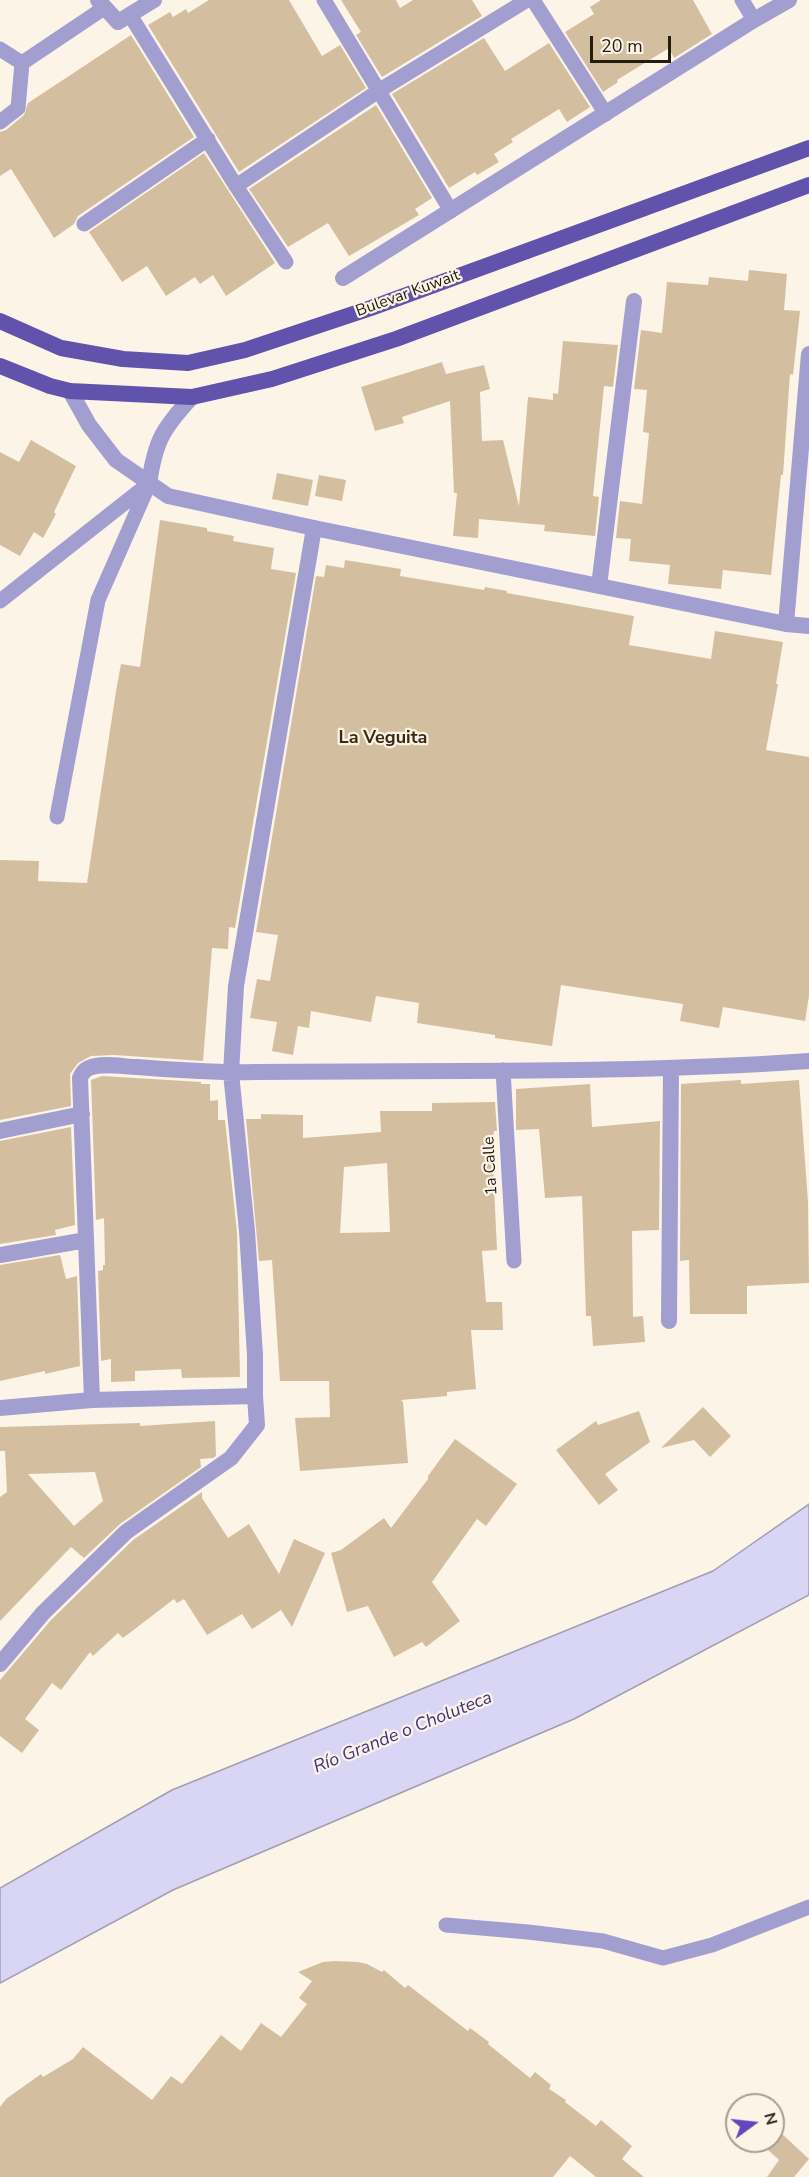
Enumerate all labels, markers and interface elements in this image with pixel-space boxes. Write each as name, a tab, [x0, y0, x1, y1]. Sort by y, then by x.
scale bar	[593, 24, 674, 62]
text: 20 m	[601, 34, 643, 58]
street label: Bulevar Kuwait	[353, 266, 463, 322]
district label: La Veguita	[339, 728, 427, 750]
street label: 1a Calle	[480, 1136, 502, 1196]
water label: Río Grande o Choluteca	[311, 1687, 495, 1779]
north arrow	[725, 2093, 785, 2153]
text: N	[758, 2110, 783, 2127]

